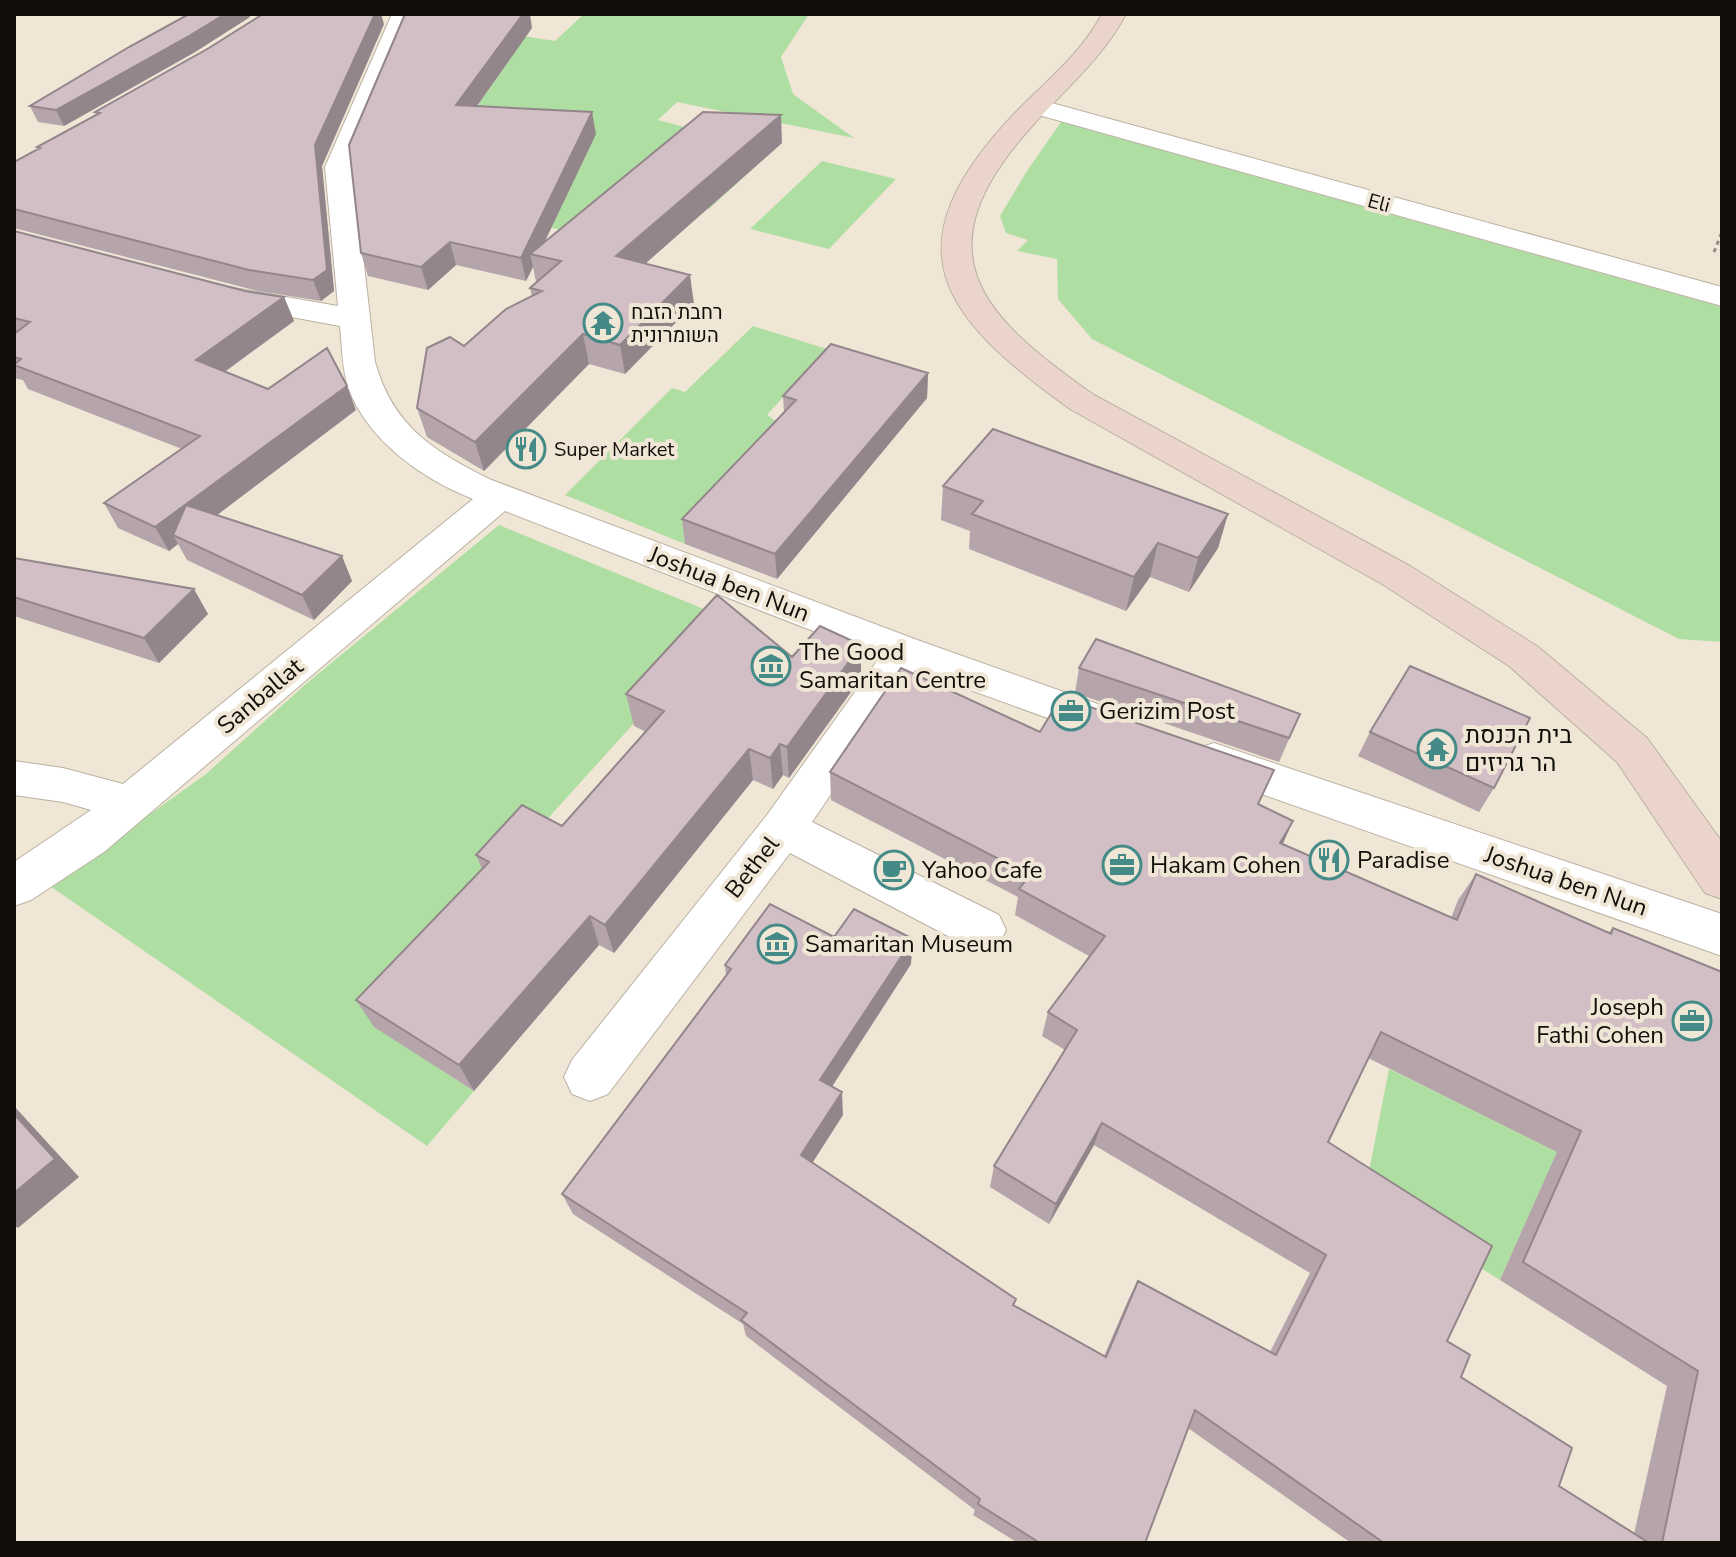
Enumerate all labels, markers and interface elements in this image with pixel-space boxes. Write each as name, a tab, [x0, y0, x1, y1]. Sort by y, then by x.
street label: Eli	[1365, 187, 1393, 219]
place label: רחבת הזבח השומרונית	[631, 299, 723, 349]
temple icon: רחבת הזבח השומרונית	[582, 302, 624, 344]
restaurant icon: Super Market	[505, 428, 547, 470]
place label: Super Market	[554, 436, 675, 463]
street label: Joshua ben Nun	[643, 538, 814, 629]
place label: The Good Samaritan Centre	[799, 636, 986, 696]
museum icon: The Good Samaritan Centre	[750, 645, 792, 687]
street label: Sanballat	[210, 650, 310, 741]
office icon: Gerizim Post	[1050, 690, 1092, 732]
place label: Gerizim Post	[1099, 695, 1235, 727]
place label: בית הכנסת הר גריזים	[1465, 719, 1572, 779]
temple icon: בית הכנסת הר גריזים	[1416, 728, 1458, 770]
street label: Bethel	[718, 829, 786, 905]
street label: Joshua ben Nun	[1479, 838, 1652, 924]
restaurant icon: Paradise	[1308, 839, 1350, 881]
office icon: Hakam Cohen	[1101, 844, 1143, 886]
place label: Paradise	[1357, 844, 1449, 876]
cafe icon: Yahoo Cafe	[873, 849, 915, 891]
place label: Hakam Cohen	[1150, 849, 1301, 881]
place label: Yahoo Cafe	[921, 854, 1043, 886]
museum icon: Samaritan Museum	[756, 923, 798, 965]
place label: Samaritan Museum	[805, 928, 1013, 960]
place label: Joseph Fathi Cohen	[1536, 991, 1664, 1051]
office icon: Joseph Fathi Cohen	[1671, 1000, 1713, 1042]

